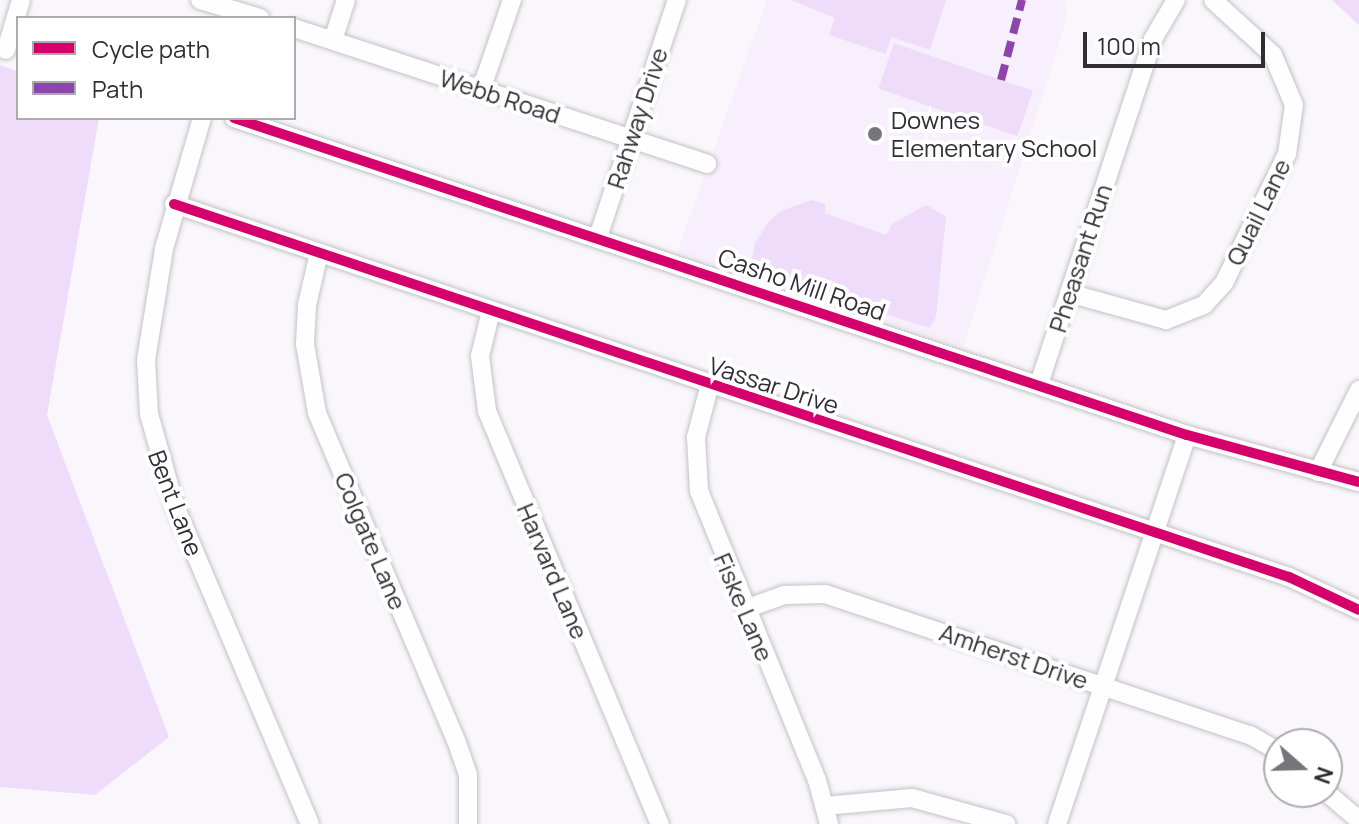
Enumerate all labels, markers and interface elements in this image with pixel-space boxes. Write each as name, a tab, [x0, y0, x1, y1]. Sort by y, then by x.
legend	[16, 16, 296, 120]
scale bar	[1087, 16, 1269, 66]
text: 100 m	[1097, 29, 1161, 62]
text: Cycle path	[92, 32, 210, 65]
street label: Rahway Drive	[601, 44, 673, 192]
street label: Webb Road	[436, 63, 564, 129]
text: Path	[92, 72, 143, 105]
place label: Downes Elementary School	[891, 106, 1097, 162]
marker: Downes Elementary School	[866, 125, 884, 143]
street label: Quail Lane	[1220, 154, 1296, 270]
street label: Pheasant Run	[1042, 180, 1118, 336]
street label: Casho Mill Road	[715, 242, 889, 326]
street label: Vassar Drive	[705, 350, 843, 420]
street label: Bent Lane	[143, 446, 209, 560]
street label: Colgate Lane	[329, 468, 413, 614]
street label: Harvard Lane	[512, 499, 594, 643]
street label: Fiske Lane	[708, 549, 780, 665]
street label: Amherst Drive	[936, 617, 1092, 695]
north arrow	[1263, 728, 1343, 808]
text: N	[1307, 763, 1340, 788]

